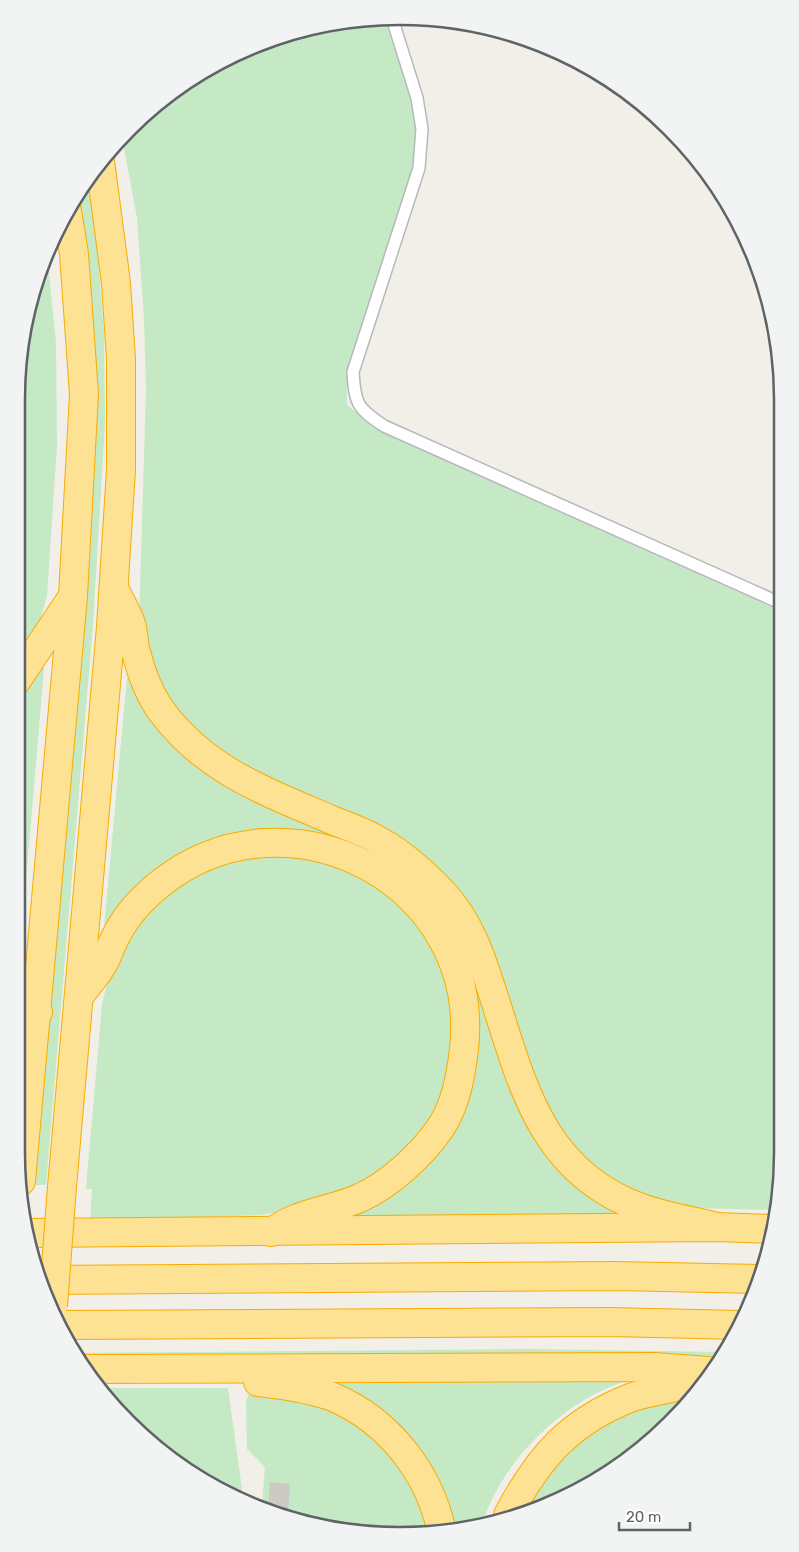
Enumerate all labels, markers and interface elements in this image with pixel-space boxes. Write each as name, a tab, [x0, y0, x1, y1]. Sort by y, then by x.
scale bar	[619, 1500, 690, 1532]
text: 20 m	[626, 1508, 661, 1526]

